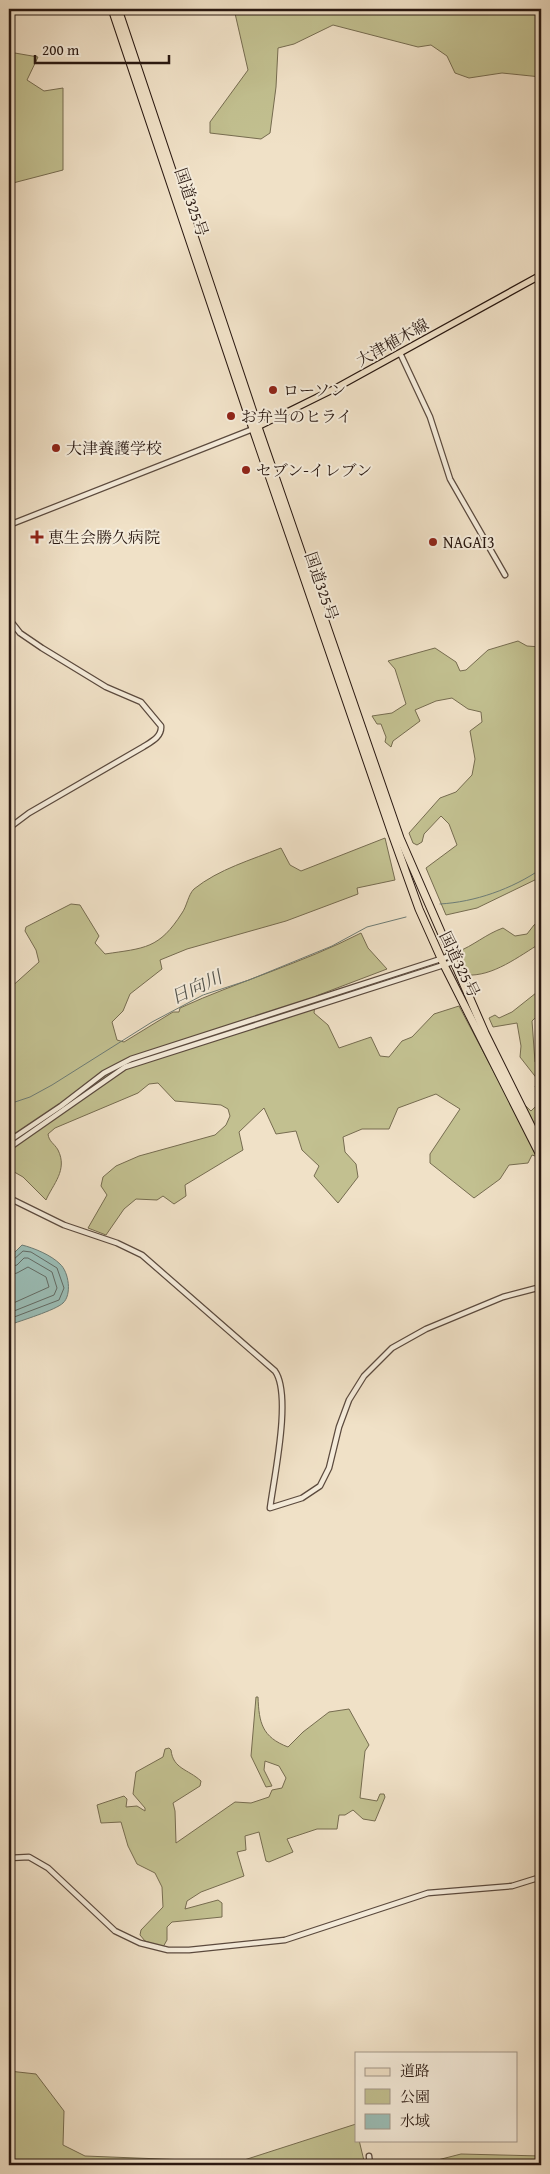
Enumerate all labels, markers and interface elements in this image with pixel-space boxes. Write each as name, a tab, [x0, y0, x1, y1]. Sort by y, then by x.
scale bar	[35, 32, 169, 64]
text: 200 m	[42, 39, 80, 60]
street label: 国道325号	[169, 164, 215, 240]
street label: 大津植木線	[351, 312, 433, 372]
place label: ローソン	[283, 378, 346, 402]
marker: ローソン	[267, 384, 279, 396]
place label: お弁当のヒライ	[241, 404, 353, 428]
marker: お弁当のヒライ	[225, 410, 237, 422]
place label: 大津養護学校	[66, 436, 162, 460]
marker: 大津養護学校	[50, 442, 62, 454]
place label: セブン-イレブン	[256, 458, 372, 482]
marker: セブン-イレブン	[240, 464, 252, 476]
place label: 恵生会勝久病院	[48, 525, 160, 549]
marker: 恵生会勝久病院	[30, 530, 44, 544]
place label: NAGAI3	[443, 530, 495, 554]
marker: NAGAI3	[427, 536, 439, 548]
street label: 国道325号	[299, 548, 345, 624]
street label: 国道325号	[434, 927, 486, 1001]
water label: 日向川	[166, 963, 228, 1011]
legend	[355, 2052, 518, 2142]
text: 道路	[400, 2060, 430, 2081]
text: 公園	[400, 2086, 430, 2107]
text: 水域	[400, 2110, 430, 2131]

